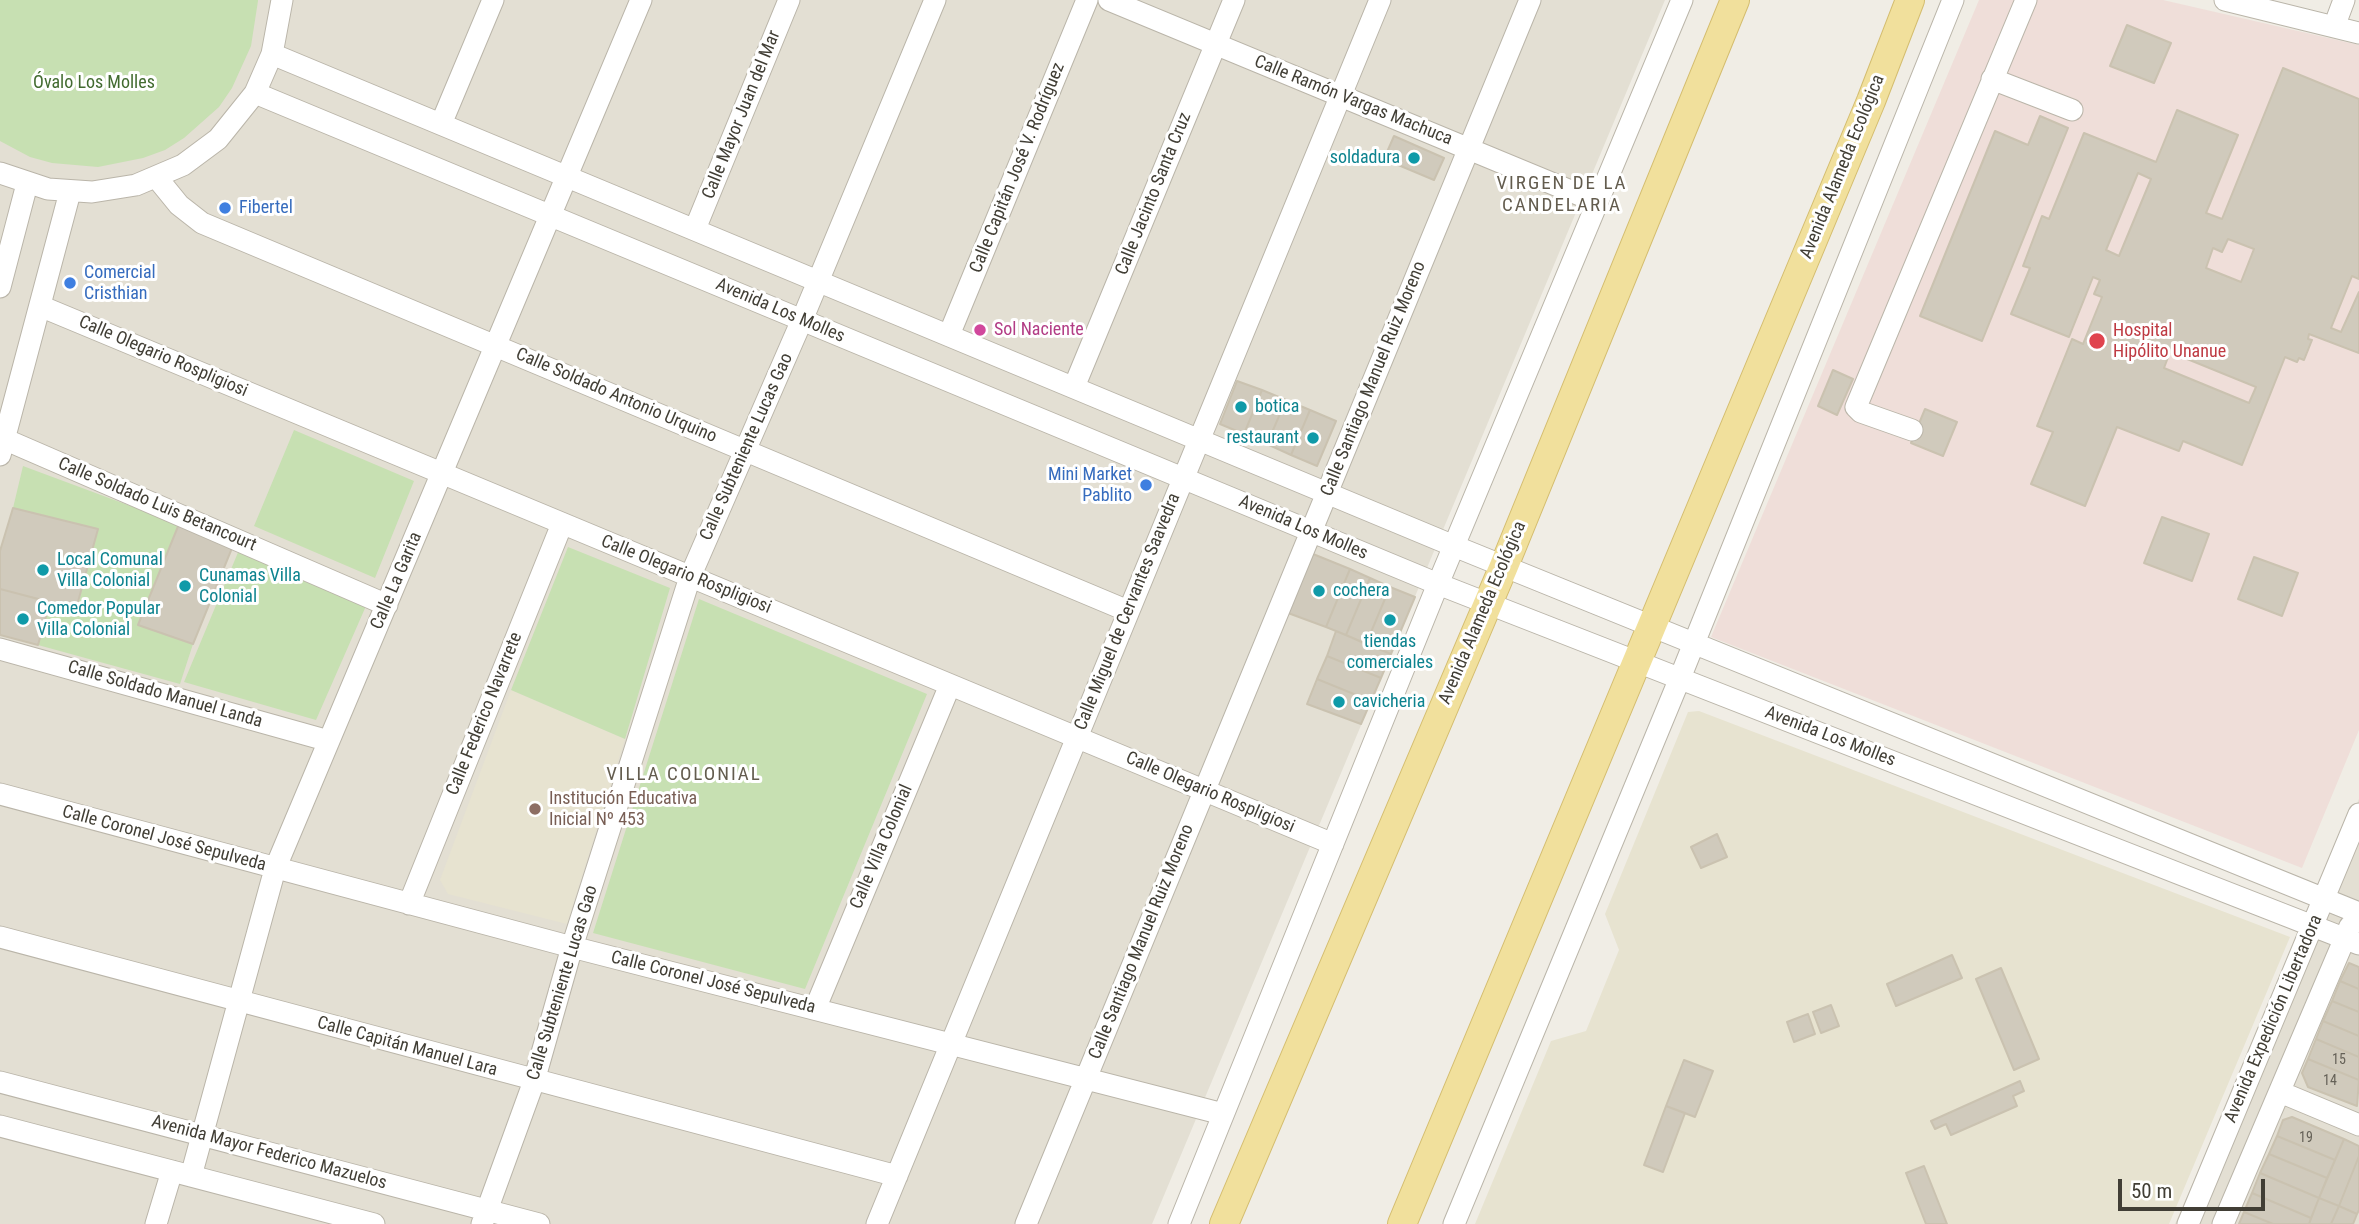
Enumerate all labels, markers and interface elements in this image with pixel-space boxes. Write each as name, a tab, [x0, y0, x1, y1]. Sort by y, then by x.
street label: Calle Mayor Juan del Mar	[698, 28, 786, 202]
street label: Calle Ramón Vargas Machuca	[1251, 51, 1455, 151]
street label: Calle Capitán José V. Rodríguez	[966, 60, 1070, 276]
park label: Óvalo Los Molles	[33, 72, 155, 94]
street label: Avenida Alameda Ecológica	[1796, 72, 1890, 262]
street label: Calle Jacinto Santa Cruz	[1111, 110, 1197, 278]
place label: soldadura	[1330, 147, 1400, 169]
marker: soldadura	[1406, 150, 1422, 166]
district label: VIRGEN DE LA CANDELARIA	[1498, 173, 1626, 217]
place label: Fibertel	[239, 197, 293, 219]
marker: Fibertel	[217, 200, 233, 216]
street label: Calle Santiago Manuel Ruiz Moreno	[1317, 258, 1431, 500]
place label: Comercial Cristhian	[84, 262, 156, 304]
street label: Avenida Los Molles	[712, 274, 848, 348]
marker: Comercial Cristhian	[62, 275, 78, 291]
street label: Calle Olegario Rospligiosi	[75, 312, 251, 402]
place label: Sol Naciente	[994, 319, 1084, 341]
place label: Hospital Hipólito Unanue	[2113, 320, 2226, 362]
marker: Sol Naciente	[972, 322, 988, 338]
marker: Hospital Hipólito Unanue	[2087, 331, 2107, 351]
street label: Calle Soldado Antonio Urquino	[512, 344, 720, 448]
street label: Calle Subteniente Lucas Gao	[696, 350, 798, 544]
place label: botica	[1255, 396, 1299, 418]
marker: botica	[1233, 399, 1249, 415]
place label: restaurant	[1227, 427, 1299, 449]
marker: restaurant	[1305, 430, 1321, 446]
street label: Calle Soldado Luis Betancourt	[55, 453, 259, 557]
place label: Mini Market Pablito	[1048, 464, 1132, 506]
marker: Mini Market Pablito	[1138, 477, 1154, 493]
street label: Calle Miguel de Cervantes Saavedra	[1070, 490, 1186, 734]
street label: Avenida Los Molles	[1235, 491, 1371, 565]
street label: Avenida Alameda Ecológica	[1435, 518, 1531, 708]
street label: Calle La Garita	[367, 529, 427, 633]
street label: Calle Olegario Rospligiosi	[598, 531, 774, 619]
place label: Local Comunal Villa Colonial	[57, 549, 163, 592]
marker: Local Comunal Villa Colonial	[35, 562, 51, 578]
place label: Cunamas Villa Colonial	[199, 565, 301, 608]
marker: Cunamas Villa Colonial	[177, 578, 193, 594]
place label: cochera	[1333, 580, 1390, 602]
marker: cochera	[1311, 583, 1327, 599]
place label: Comedor Popular Villa Colonial	[37, 598, 161, 640]
marker: Comedor Popular Villa Colonial	[15, 611, 31, 627]
marker: tiendas comerciales	[1382, 612, 1398, 628]
street label: Calle Federico Navarrete	[442, 629, 528, 799]
place label: tiendas comerciales	[1347, 631, 1433, 674]
street label: Calle Soldado Manuel Landa	[65, 657, 265, 733]
place label: cavicheria	[1353, 691, 1425, 713]
marker: cavicheria	[1331, 694, 1347, 710]
street label: Avenida Los Molles	[1762, 702, 1898, 772]
street label: Calle Olegario Rospligiosi	[1122, 748, 1298, 838]
district label: VILLA COLONIAL	[608, 764, 760, 786]
street label: Calle Villa Colonial	[846, 782, 918, 912]
place label: Institución Educativa Inicial Nº 453	[549, 788, 697, 830]
street label: Calle Coronel José Sepulveda	[60, 801, 268, 877]
marker: Institución Educativa Inicial Nº 453	[527, 801, 543, 817]
street label: Calle Santiago Manuel Ruiz Moreno	[1085, 821, 1199, 1063]
street label: Calle Subteniente Lucas Gao	[523, 883, 603, 1083]
street label: Avenida Expedición Libertadora	[2220, 912, 2328, 1126]
street label: Calle Coronel José Sepulveda	[608, 947, 818, 1019]
street label: Calle Capitán Manuel Lara	[315, 1013, 499, 1081]
house number: 15	[2332, 1052, 2346, 1068]
house number: 14	[2323, 1073, 2337, 1089]
street label: Avenida Mayor Federico Mazuelos	[149, 1111, 389, 1195]
house number: 19	[2299, 1130, 2313, 1146]
scale bar	[2121, 1164, 2268, 1208]
text: 50 m	[2131, 1179, 2172, 1203]

